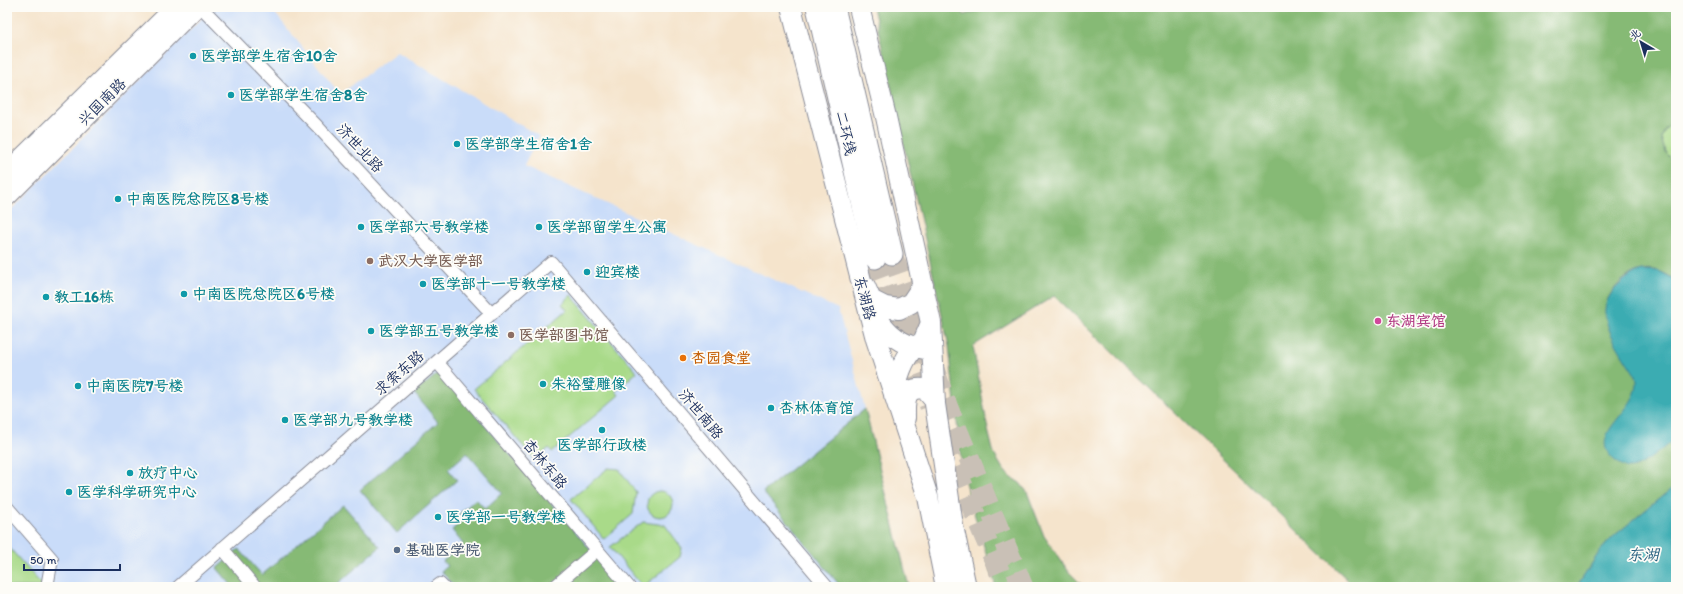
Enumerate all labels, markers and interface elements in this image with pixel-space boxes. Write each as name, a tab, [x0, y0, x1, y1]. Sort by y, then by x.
north arrow	[1621, 22, 1661, 62]
text: 北	[1627, 26, 1643, 43]
place label: 医学部学生宿舍10舍	[201, 47, 337, 65]
marker: 医学部学生宿舍10舍	[188, 51, 198, 61]
street label: 兴国南路	[74, 74, 130, 130]
place label: 医学部学生宿舍8舍	[239, 86, 367, 104]
marker: 医学部学生宿舍8舍	[226, 90, 236, 100]
street label: 二环线	[832, 109, 860, 157]
street label: 济世北路	[333, 120, 387, 176]
place label: 医学部学生宿舍1舍	[465, 135, 592, 153]
marker: 医学部学生宿舍1舍	[452, 139, 462, 149]
place label: 中南医院总院区8号楼	[126, 190, 269, 208]
marker: 中南医院总院区8号楼	[113, 194, 123, 204]
place label: 医学部六号教学楼	[369, 218, 489, 236]
place label: 医学部留学生公寓	[547, 218, 667, 236]
marker: 医学部六号教学楼	[356, 222, 366, 232]
marker: 医学部留学生公寓	[534, 222, 544, 232]
place label: 武汉大学医学部	[378, 252, 483, 270]
marker: 武汉大学医学部	[365, 256, 375, 266]
place label: 迎宾楼	[595, 263, 640, 281]
marker: 迎宾楼	[582, 267, 592, 277]
street label: 东湖路	[850, 274, 880, 322]
place label: 医学部十一号教学楼	[431, 275, 566, 293]
marker: 医学部十一号教学楼	[418, 279, 428, 289]
place label: 中南医院总院区6号楼	[192, 285, 335, 303]
place label: 教工16栋	[54, 288, 114, 306]
marker: 中南医院总院区6号楼	[179, 289, 189, 299]
marker: 教工16栋	[41, 292, 51, 302]
place label: 东湖宾馆	[1386, 312, 1446, 330]
marker: 东湖宾馆	[1373, 316, 1383, 326]
place label: 医学部五号教学楼	[379, 322, 499, 340]
marker: 医学部五号教学楼	[366, 326, 376, 336]
place label: 医学部图书馆	[519, 326, 609, 344]
marker: 医学部图书馆	[506, 330, 516, 340]
street label: 求索东路	[370, 347, 428, 399]
place label: 杏园食堂	[691, 349, 751, 367]
marker: 杏园食堂	[678, 353, 688, 363]
place label: 朱裕璧雕像	[551, 375, 626, 393]
place label: 中南医院7号楼	[86, 377, 183, 395]
marker: 朱裕璧雕像	[538, 379, 548, 389]
marker: 中南医院7号楼	[73, 381, 83, 391]
street label: 济世南路	[675, 385, 727, 443]
place label: 杏林体育馆	[779, 399, 854, 417]
marker: 杏林体育馆	[766, 403, 776, 413]
place label: 医学部九号教学楼	[293, 411, 413, 429]
marker: 医学部九号教学楼	[280, 415, 290, 425]
marker: 医学部行政楼	[597, 425, 607, 435]
street label: 杏林东路	[519, 435, 571, 493]
place label: 医学部行政楼	[557, 436, 647, 454]
place label: 放疗中心	[138, 464, 198, 482]
marker: 放疗中心	[125, 468, 135, 478]
place label: 医学科学研究中心	[77, 483, 197, 501]
marker: 医学科学研究中心	[64, 487, 74, 497]
place label: 医学部一号教学楼	[446, 508, 566, 526]
marker: 医学部一号教学楼	[433, 512, 443, 522]
place label: 基础医学院	[405, 541, 480, 559]
marker: 基础医学院	[392, 545, 402, 555]
water label: 东湖	[1627, 545, 1661, 564]
scale bar	[24, 546, 120, 572]
text: 50 m	[30, 553, 56, 567]

